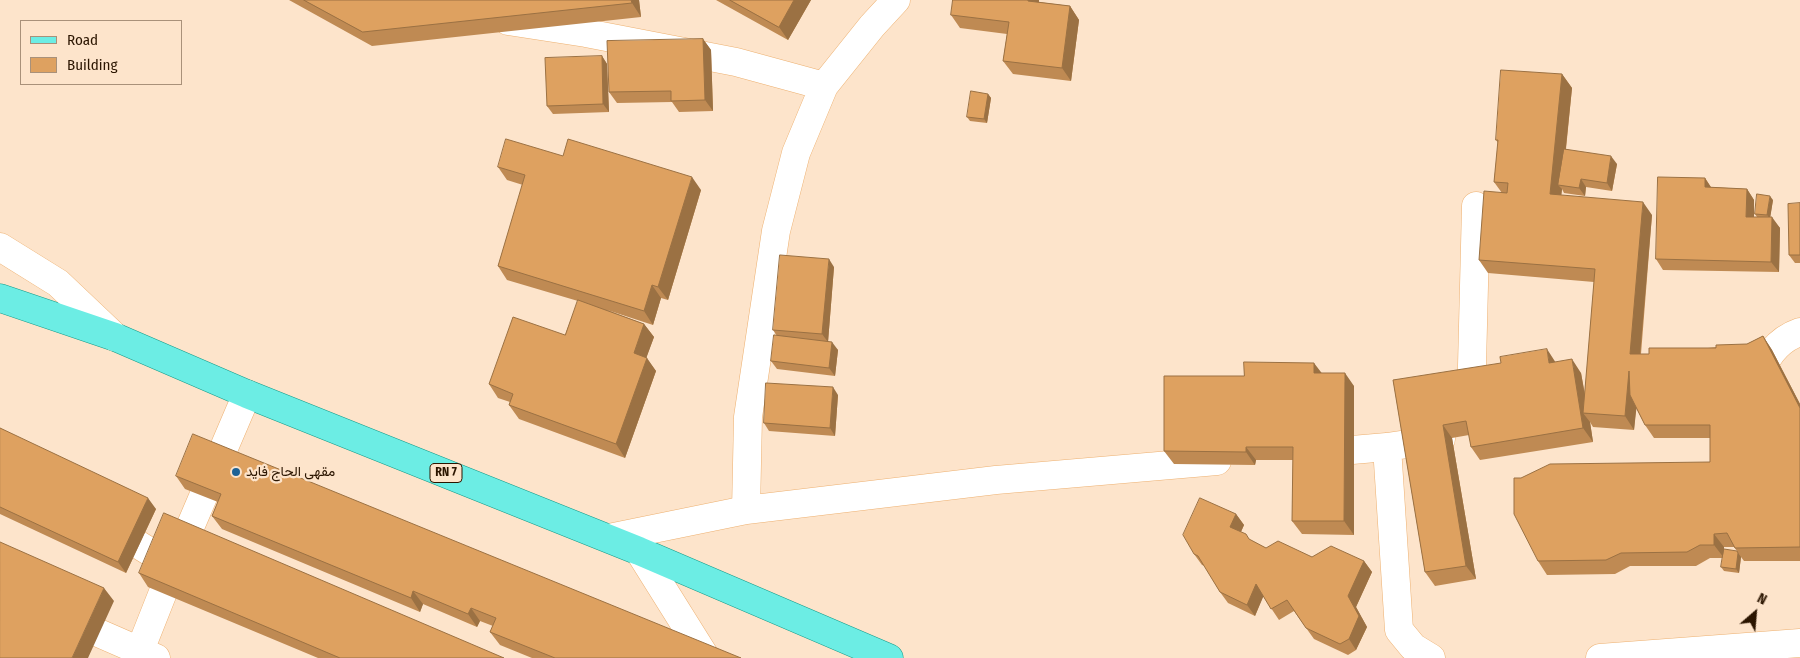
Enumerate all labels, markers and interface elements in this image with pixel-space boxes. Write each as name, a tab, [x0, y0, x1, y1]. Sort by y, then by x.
legend	[20, 20, 182, 85]
text: Road	[67, 31, 98, 49]
text: Building	[67, 56, 118, 74]
road number: RN 7	[430, 463, 462, 482]
place label: مقهى الحاج فايد	[246, 464, 335, 480]
marker: مقهى الحاج فايد	[230, 466, 242, 478]
north arrow	[1730, 588, 1780, 638]
text: N	[1754, 590, 1770, 609]

